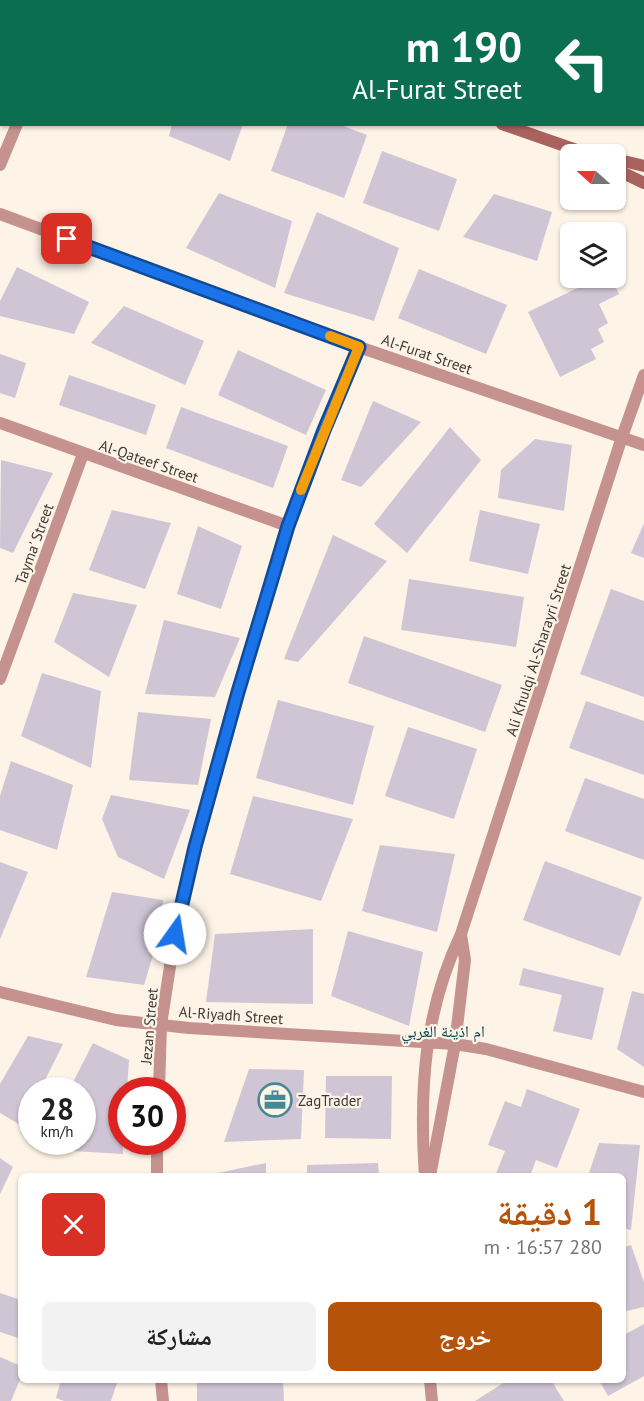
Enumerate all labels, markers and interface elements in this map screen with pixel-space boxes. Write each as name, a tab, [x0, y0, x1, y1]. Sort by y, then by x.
text: 190 m	[406, 19, 522, 74]
icon: left	[543, 24, 621, 102]
text: Al-Furat Street	[352, 72, 522, 106]
north arrow	[560, 144, 626, 210]
map controls	[560, 144, 626, 288]
pin	[41, 213, 92, 264]
icon: arrive	[50, 222, 83, 255]
button: layers	[560, 222, 626, 288]
street label: Al-Furat Street	[379, 330, 475, 378]
street label: Al-Qateef Street	[97, 435, 201, 487]
street label: Tayma' Street	[11, 501, 57, 587]
street label: Ali Khulqi Al-Sharayri Street	[501, 562, 575, 738]
position arrow	[143, 902, 207, 966]
street label: Jezan Street	[136, 987, 162, 1066]
street label: Al-Riyadh Street	[178, 1002, 284, 1028]
district label: ام اذينة الغربي	[401, 1021, 485, 1044]
speed limit sign: 30	[108, 1077, 186, 1155]
office icon: ZagTrader	[257, 1082, 293, 1118]
text: 28	[40, 1089, 74, 1128]
place label: ZagTrader	[298, 1091, 361, 1110]
text: km/h	[41, 1122, 73, 1141]
text: 1 دقيقة	[497, 1188, 602, 1235]
button: close	[42, 1193, 105, 1256]
text: 280 m · 16:57	[484, 1234, 602, 1260]
button: مشاركة	[42, 1302, 316, 1371]
button: خروج	[328, 1302, 602, 1371]

